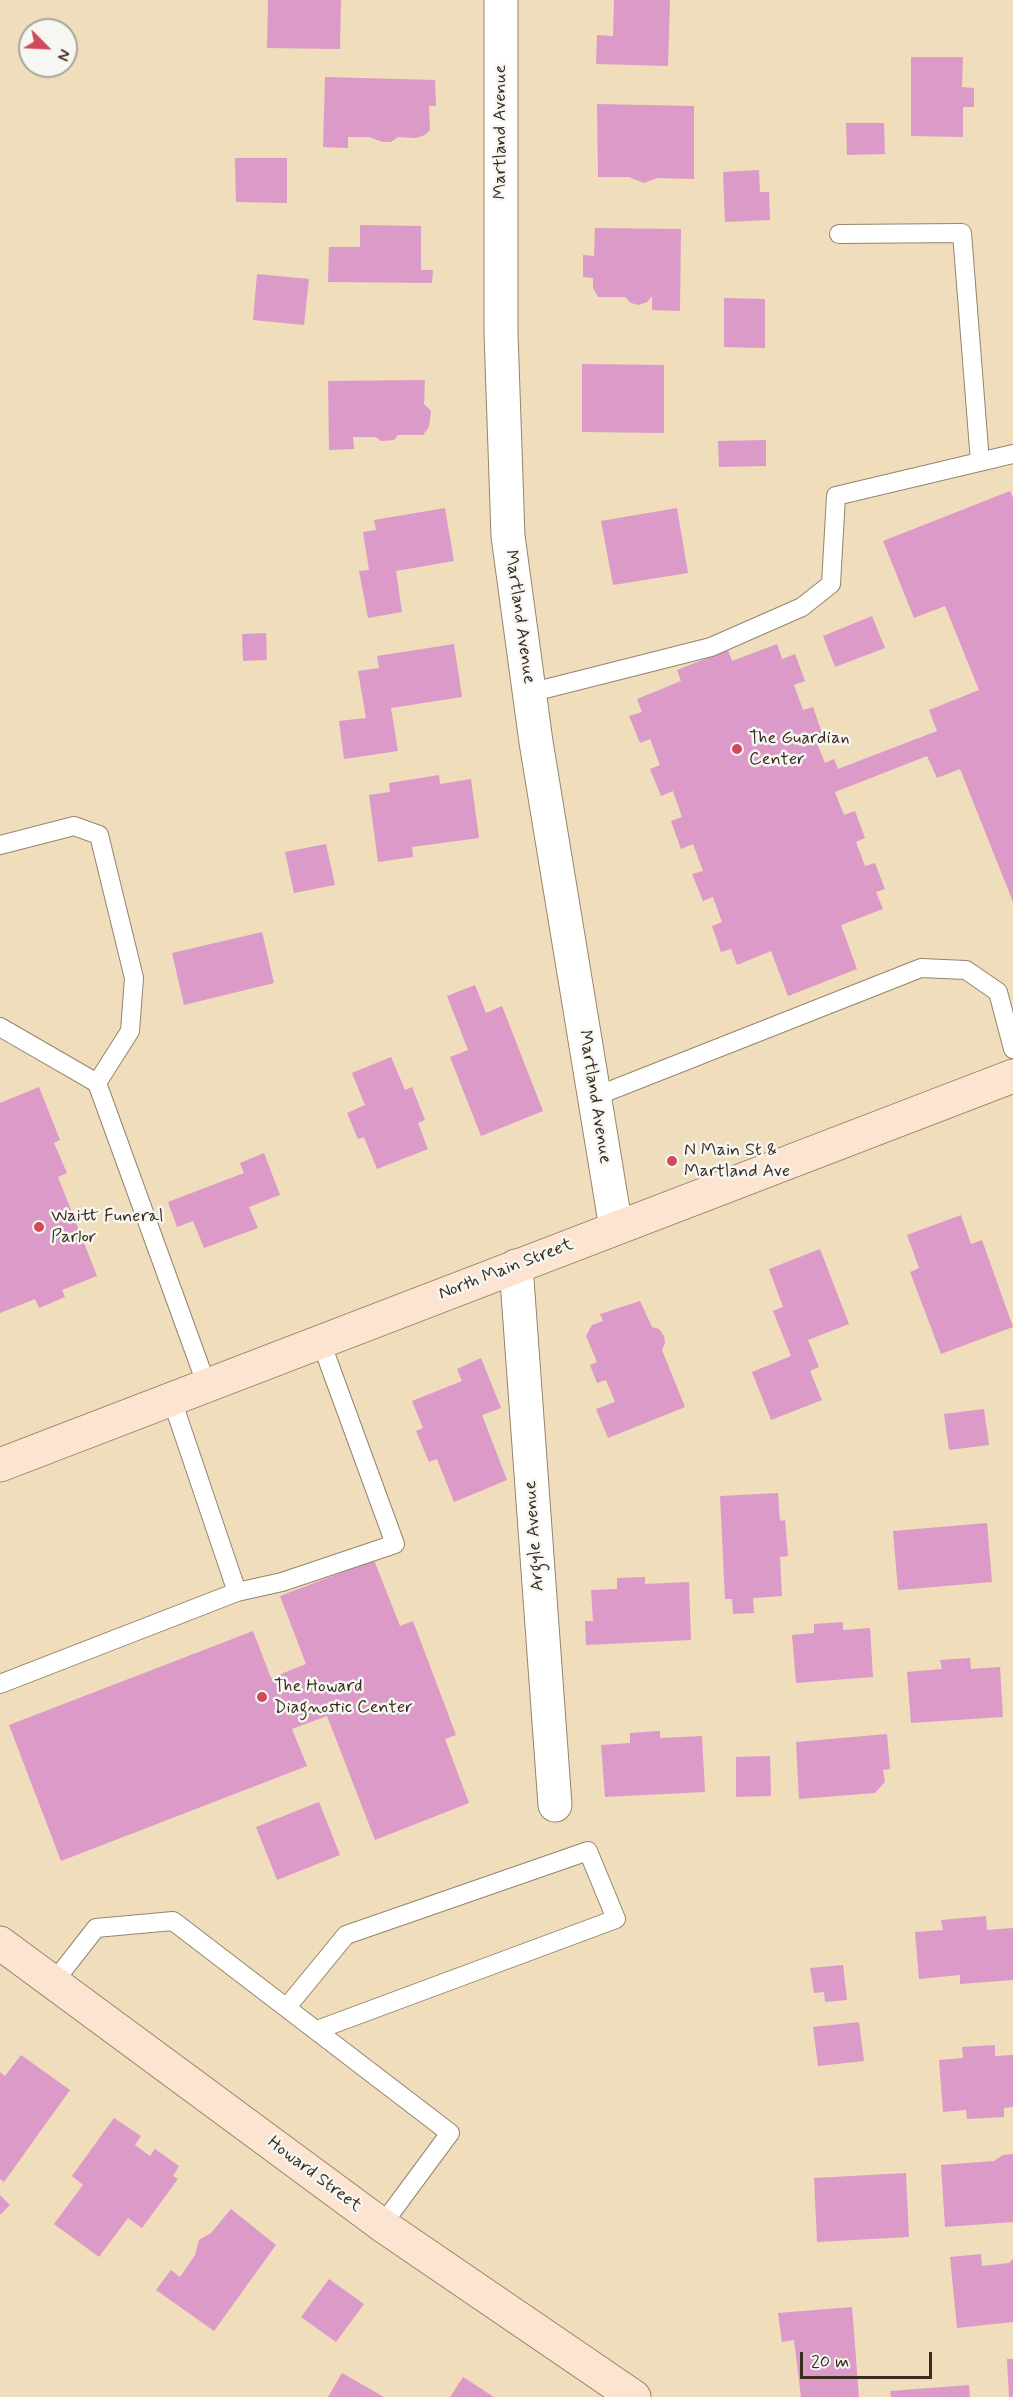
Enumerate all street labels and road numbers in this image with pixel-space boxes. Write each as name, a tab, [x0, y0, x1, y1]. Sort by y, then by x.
street label: Martland Avenue	[490, 65, 512, 199]
street label: Martland Avenue	[499, 549, 539, 685]
street label: Martland Avenue	[573, 1029, 615, 1165]
street label: North Main Street	[436, 1234, 576, 1306]
street label: Argyle Avenue	[520, 1480, 550, 1592]
street label: Howard Street	[263, 2132, 365, 2218]

